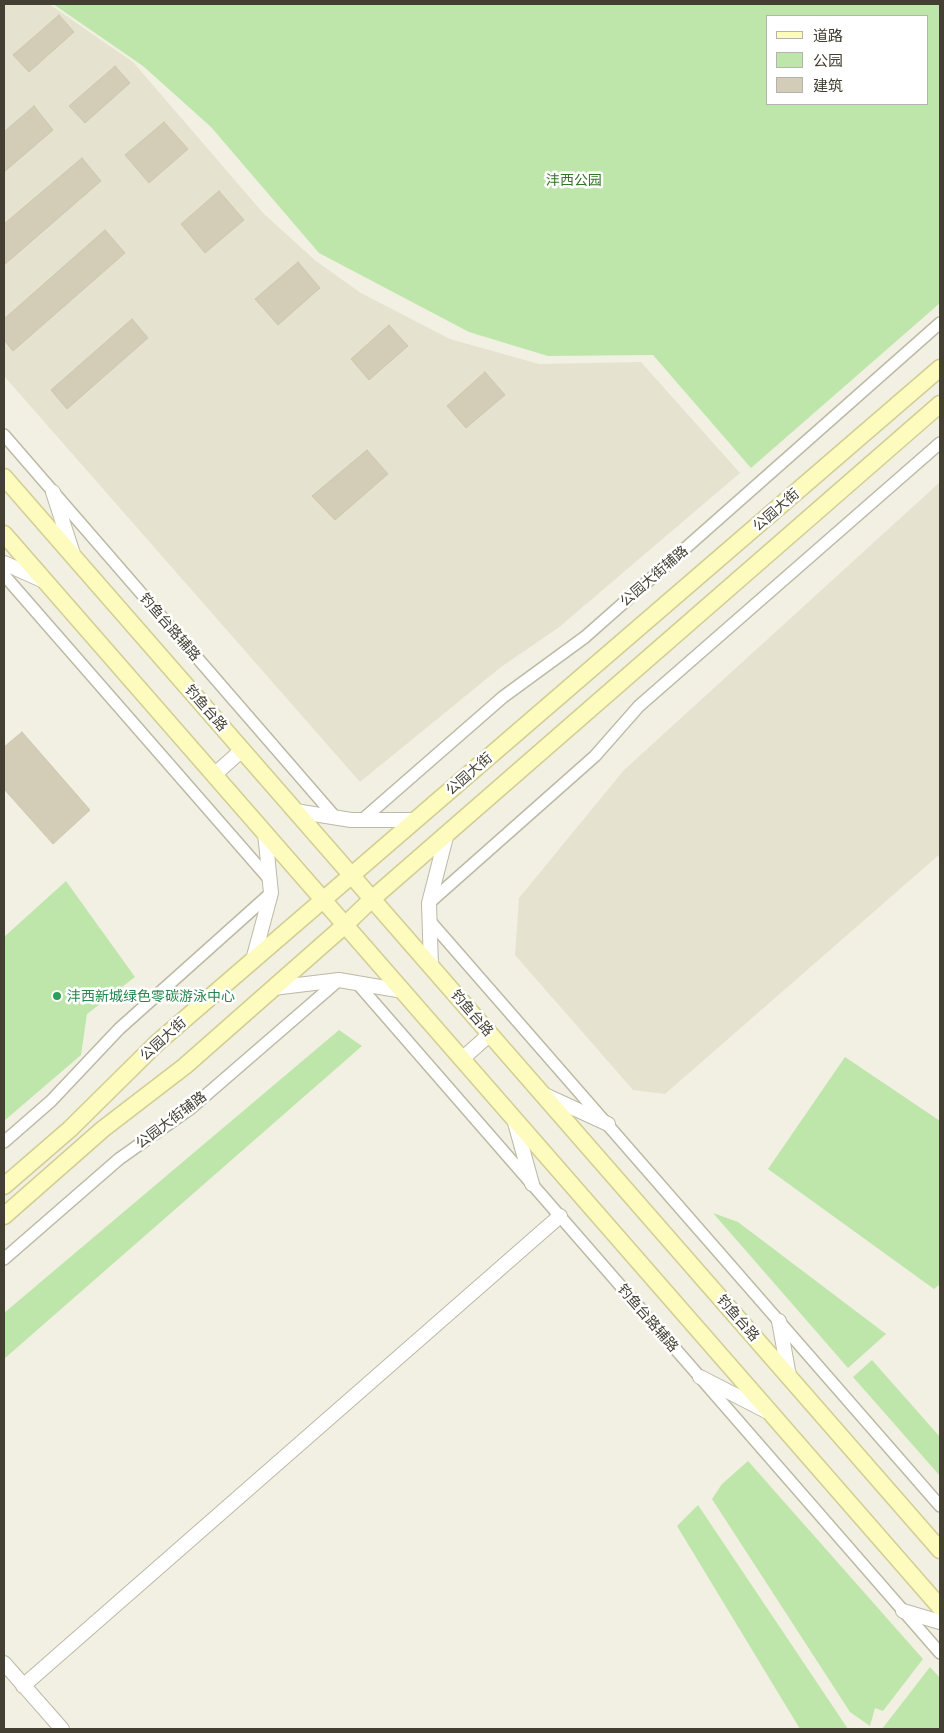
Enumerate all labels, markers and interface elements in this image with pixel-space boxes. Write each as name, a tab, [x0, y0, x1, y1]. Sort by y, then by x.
legend	[766, 15, 929, 105]
text: 道路	[813, 26, 843, 44]
text: 公园	[813, 51, 843, 69]
text: 建筑	[813, 76, 843, 94]
park label: 沣西公园	[546, 172, 602, 188]
street label: 公园大街	[749, 485, 803, 535]
street label: 公园大街辅路	[617, 542, 691, 610]
street label: 钓鱼台路辅路	[136, 590, 204, 664]
street label: 钓鱼台路	[181, 681, 231, 735]
street label: 公园大街	[442, 749, 496, 799]
street label: 钓鱼台路	[447, 986, 497, 1040]
place label: 沣西新城绿色零碳游泳中心	[67, 988, 235, 1004]
marker: 沣西新城绿色零碳游泳中心	[51, 990, 63, 1002]
street label: 公园大街	[137, 1014, 189, 1064]
street label: 公园大街辅路	[132, 1088, 210, 1152]
street label: 钓鱼台路辅路	[614, 1281, 682, 1355]
street label: 钓鱼台路	[713, 1291, 763, 1345]

